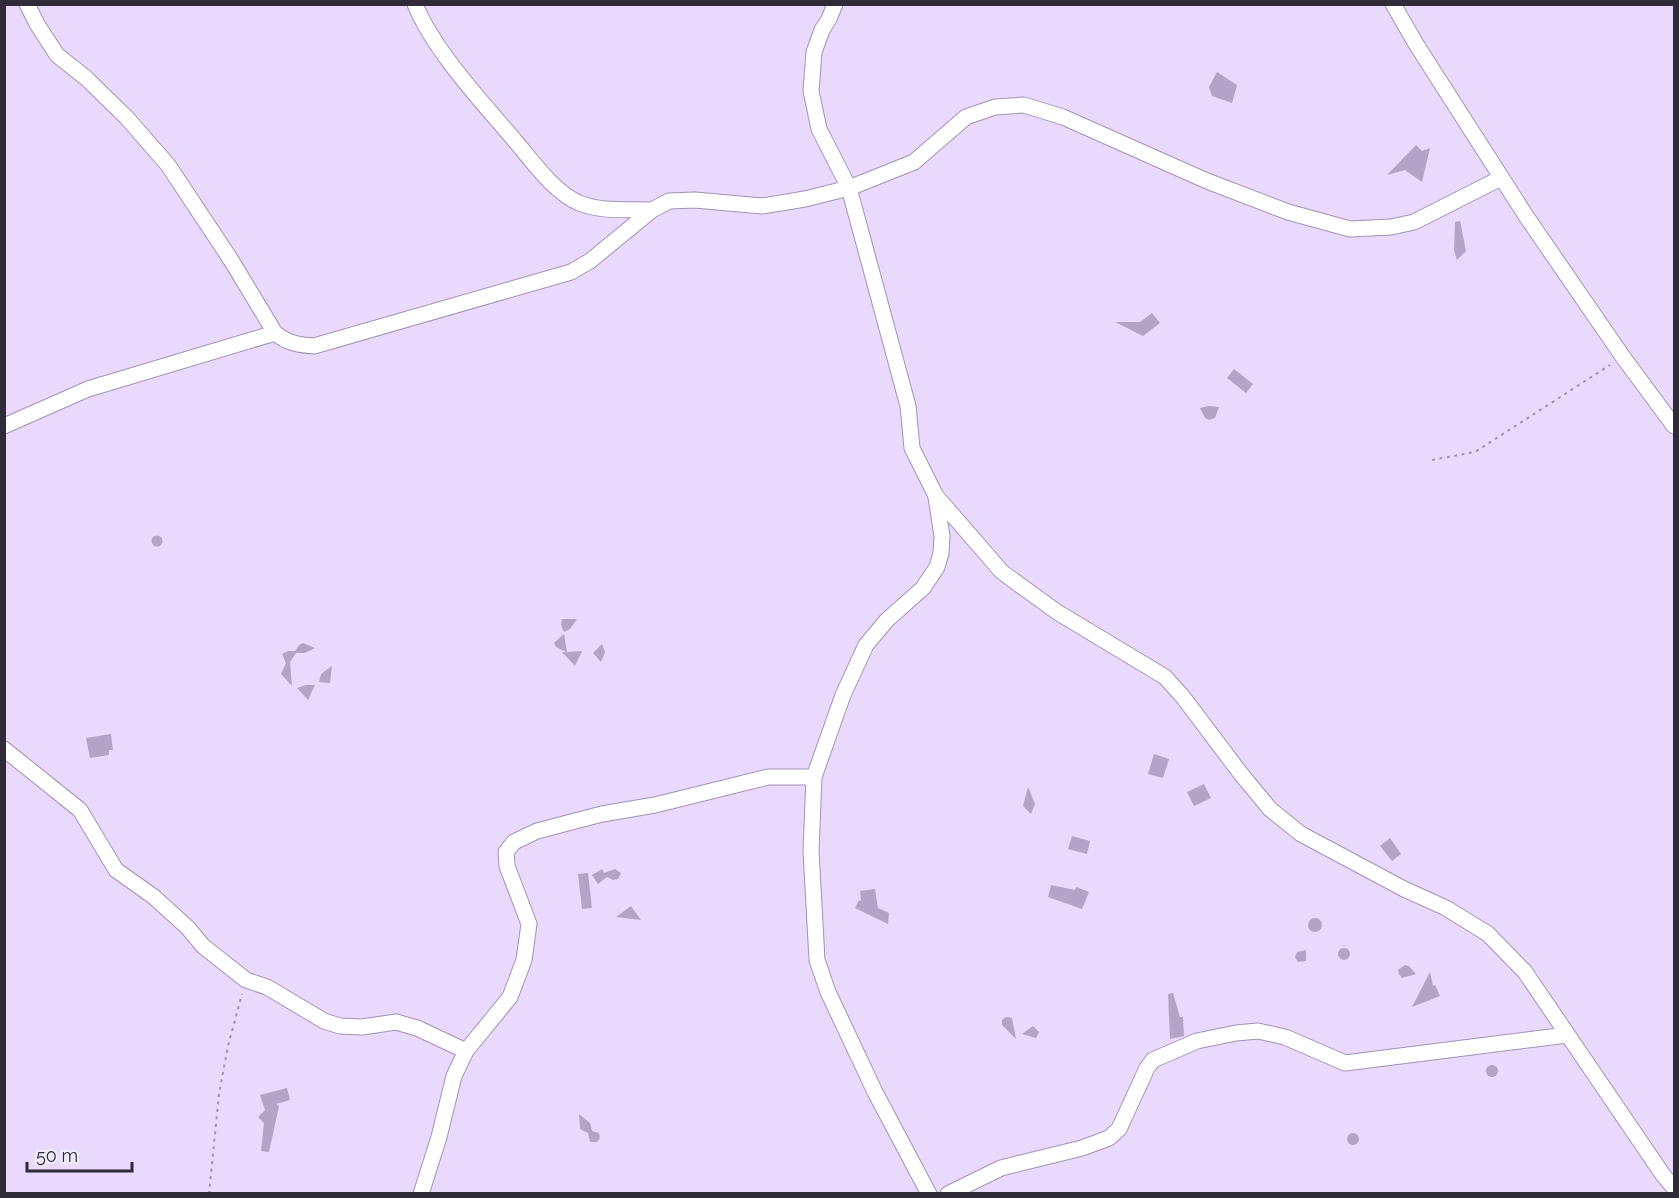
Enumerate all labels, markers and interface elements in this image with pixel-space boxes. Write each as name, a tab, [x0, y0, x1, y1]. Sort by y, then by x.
scale bar	[27, 1135, 132, 1173]
text: 50 m	[36, 1145, 78, 1166]

